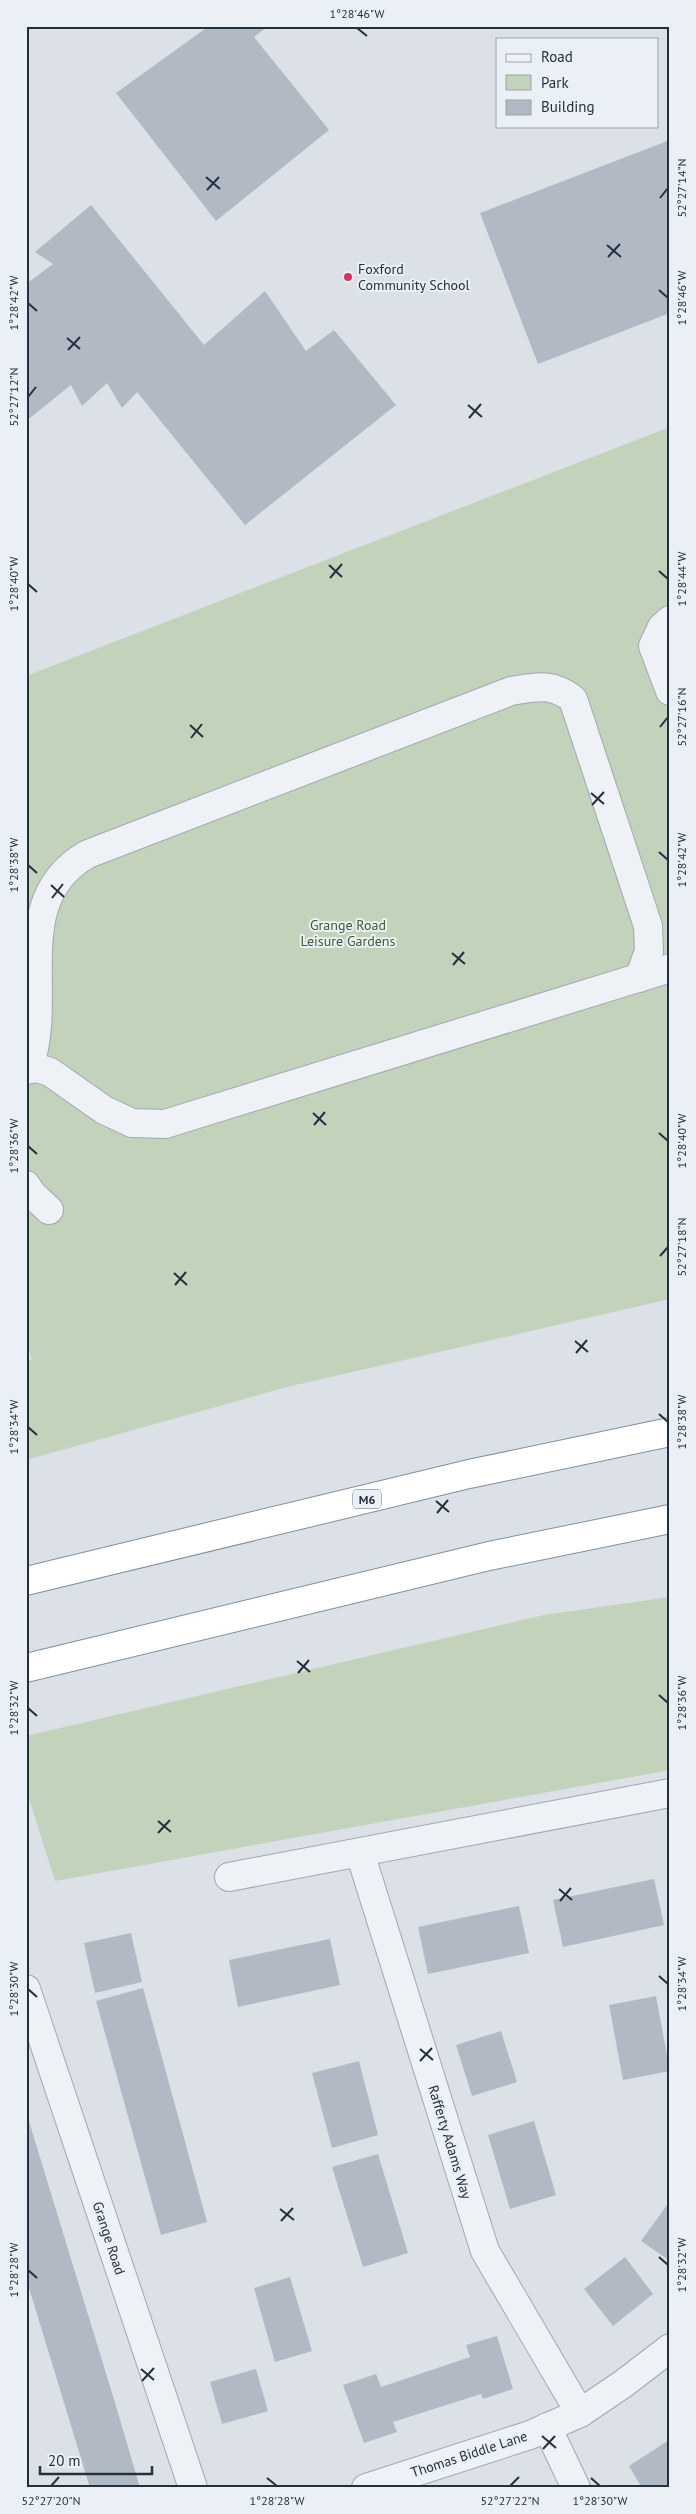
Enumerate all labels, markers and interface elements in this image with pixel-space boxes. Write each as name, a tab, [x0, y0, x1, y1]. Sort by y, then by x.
text: 1°28'46"W	[330, 6, 384, 21]
legend	[496, 38, 658, 128]
text: Road	[541, 47, 573, 66]
text: Park	[541, 73, 569, 92]
text: Building	[541, 97, 595, 116]
text: 52°27'14"N	[674, 158, 689, 218]
place label: Foxford Community School	[358, 260, 470, 294]
marker: Foxford Community School	[342, 271, 354, 283]
text: 1°28'46"W	[674, 271, 689, 325]
text: 1°28'42"W	[6, 276, 21, 330]
text: 52°27'12"N	[6, 367, 21, 427]
text: 1°28'44"W	[674, 552, 689, 606]
text: 1°28'40"W	[6, 557, 21, 611]
text: 52°27'16"N	[674, 687, 689, 747]
text: 1°28'42"W	[674, 833, 689, 887]
text: 1°28'38"W	[6, 838, 21, 892]
park label: Grange Road Leisure Gardens	[301, 916, 396, 950]
text: 1°28'40"W	[674, 1114, 689, 1168]
text: 1°28'36"W	[6, 1119, 21, 1173]
text: 52°27'18"N	[674, 1217, 689, 1277]
text: 1°28'38"W	[674, 1395, 689, 1449]
text: 1°28'34"W	[6, 1400, 21, 1454]
road number: M6	[353, 1490, 381, 1508]
text: 1°28'36"W	[674, 1676, 689, 1730]
text: 1°28'32"W	[6, 1681, 21, 1735]
text: 1°28'34"W	[674, 1957, 689, 2011]
text: 1°28'30"W	[6, 1962, 21, 2016]
street label: Rafferty Adams Way	[424, 2083, 476, 2202]
street label: Grange Road	[89, 2199, 129, 2277]
text: 1°28'32"W	[674, 2238, 689, 2292]
text: 1°28'28"W	[6, 2243, 21, 2297]
street label: Thomas Biddle Lane	[408, 2427, 530, 2481]
scale bar	[40, 2444, 152, 2476]
text: 20 m	[48, 2451, 81, 2470]
text: 52°27'20"N	[21, 2493, 81, 2508]
text: 1°28'28"W	[250, 2493, 304, 2508]
text: 52°27'22"N	[480, 2493, 540, 2508]
text: 1°28'30"W	[573, 2493, 627, 2508]

